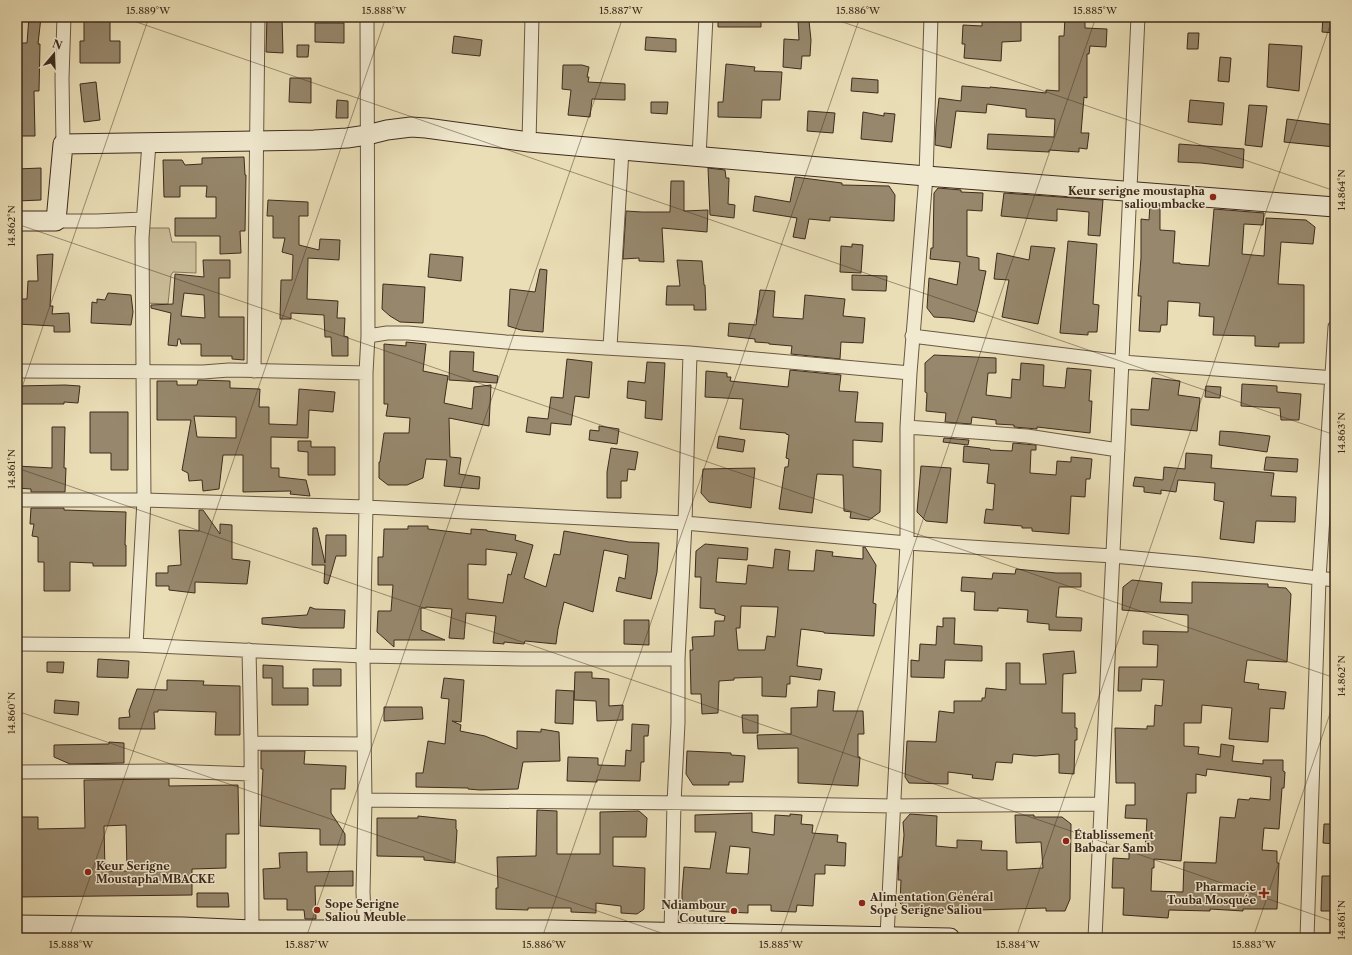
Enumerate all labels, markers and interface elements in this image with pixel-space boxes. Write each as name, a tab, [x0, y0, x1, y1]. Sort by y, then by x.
text: 15.889°W	[126, 4, 171, 17]
text: 15.888°W	[362, 4, 407, 17]
text: 15.887°W	[599, 4, 644, 17]
text: 15.886°W	[836, 4, 881, 17]
text: 15.885°W	[1073, 4, 1118, 17]
north arrow	[34, 34, 74, 74]
text: N	[50, 36, 64, 53]
text: 14.864°N	[1335, 169, 1348, 211]
place label: Keur serigne moustapha saliou mbacke	[1068, 184, 1206, 211]
marker: Keur serigne moustapha saliou mbacke	[1208, 192, 1218, 202]
text: 14.862°N	[5, 205, 18, 247]
text: 14.863°N	[1335, 412, 1348, 454]
text: 14.861°N	[5, 449, 18, 489]
text: 14.862°N	[1335, 655, 1348, 697]
text: 14.860°N	[5, 692, 18, 734]
place label: Établissement Babacar Samb	[1074, 828, 1155, 855]
marker: Établissement Babacar Samb	[1061, 836, 1071, 846]
place label: Keur Serigne Moustapha MBACKE	[96, 859, 215, 886]
marker: Keur Serigne Moustapha MBACKE	[83, 867, 93, 877]
place label: Pharmacie Touba Mosquée	[1167, 880, 1256, 907]
marker: Pharmacie Touba Mosquée	[1259, 888, 1269, 898]
place label: Alimentation Général Sope Serigne Saliou	[869, 890, 993, 917]
place label: Sope Serigne Saliou Meuble	[325, 897, 407, 924]
place label: Ndiambour Couture	[661, 898, 727, 925]
marker: Alimentation Général Sope Serigne Saliou	[857, 898, 867, 908]
text: 14.861°N	[1335, 900, 1348, 940]
marker: Sope Serigne Saliou Meuble	[312, 905, 322, 915]
marker: Ndiambour Couture	[729, 906, 739, 916]
text: 15.888°W	[49, 938, 94, 951]
text: 15.887°W	[285, 938, 330, 951]
text: 15.886°W	[522, 938, 567, 951]
text: 15.885°W	[759, 938, 804, 951]
text: 15.884°W	[996, 938, 1041, 951]
text: 15.883°W	[1232, 938, 1277, 951]

